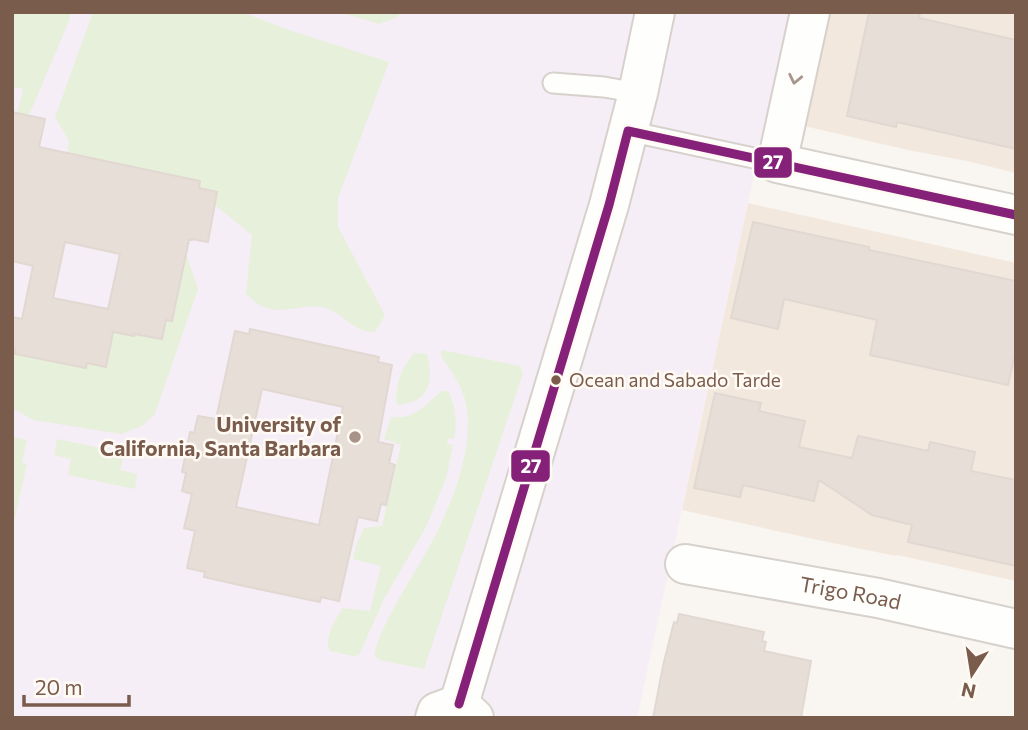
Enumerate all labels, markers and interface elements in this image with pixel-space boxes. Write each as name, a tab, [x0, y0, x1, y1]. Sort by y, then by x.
one-way arrow	[789, 73, 804, 85]
line badge: 27	[753, 146, 793, 179]
text: 27	[762, 150, 784, 173]
place label: Ocean and Sabado Tarde	[569, 368, 781, 391]
marker: Ocean and Sabado Tarde	[549, 373, 563, 387]
place label: University of California, Santa Barbara	[100, 411, 341, 460]
marker: University of California, Santa Barbara	[347, 429, 363, 445]
line badge: 27	[510, 449, 551, 483]
text: 27	[520, 454, 542, 477]
street label: Trigo Road	[798, 570, 904, 614]
north arrow	[937, 639, 1007, 709]
scale bar	[24, 664, 130, 708]
text: 20 m	[35, 674, 83, 699]
text: N	[959, 678, 978, 704]

